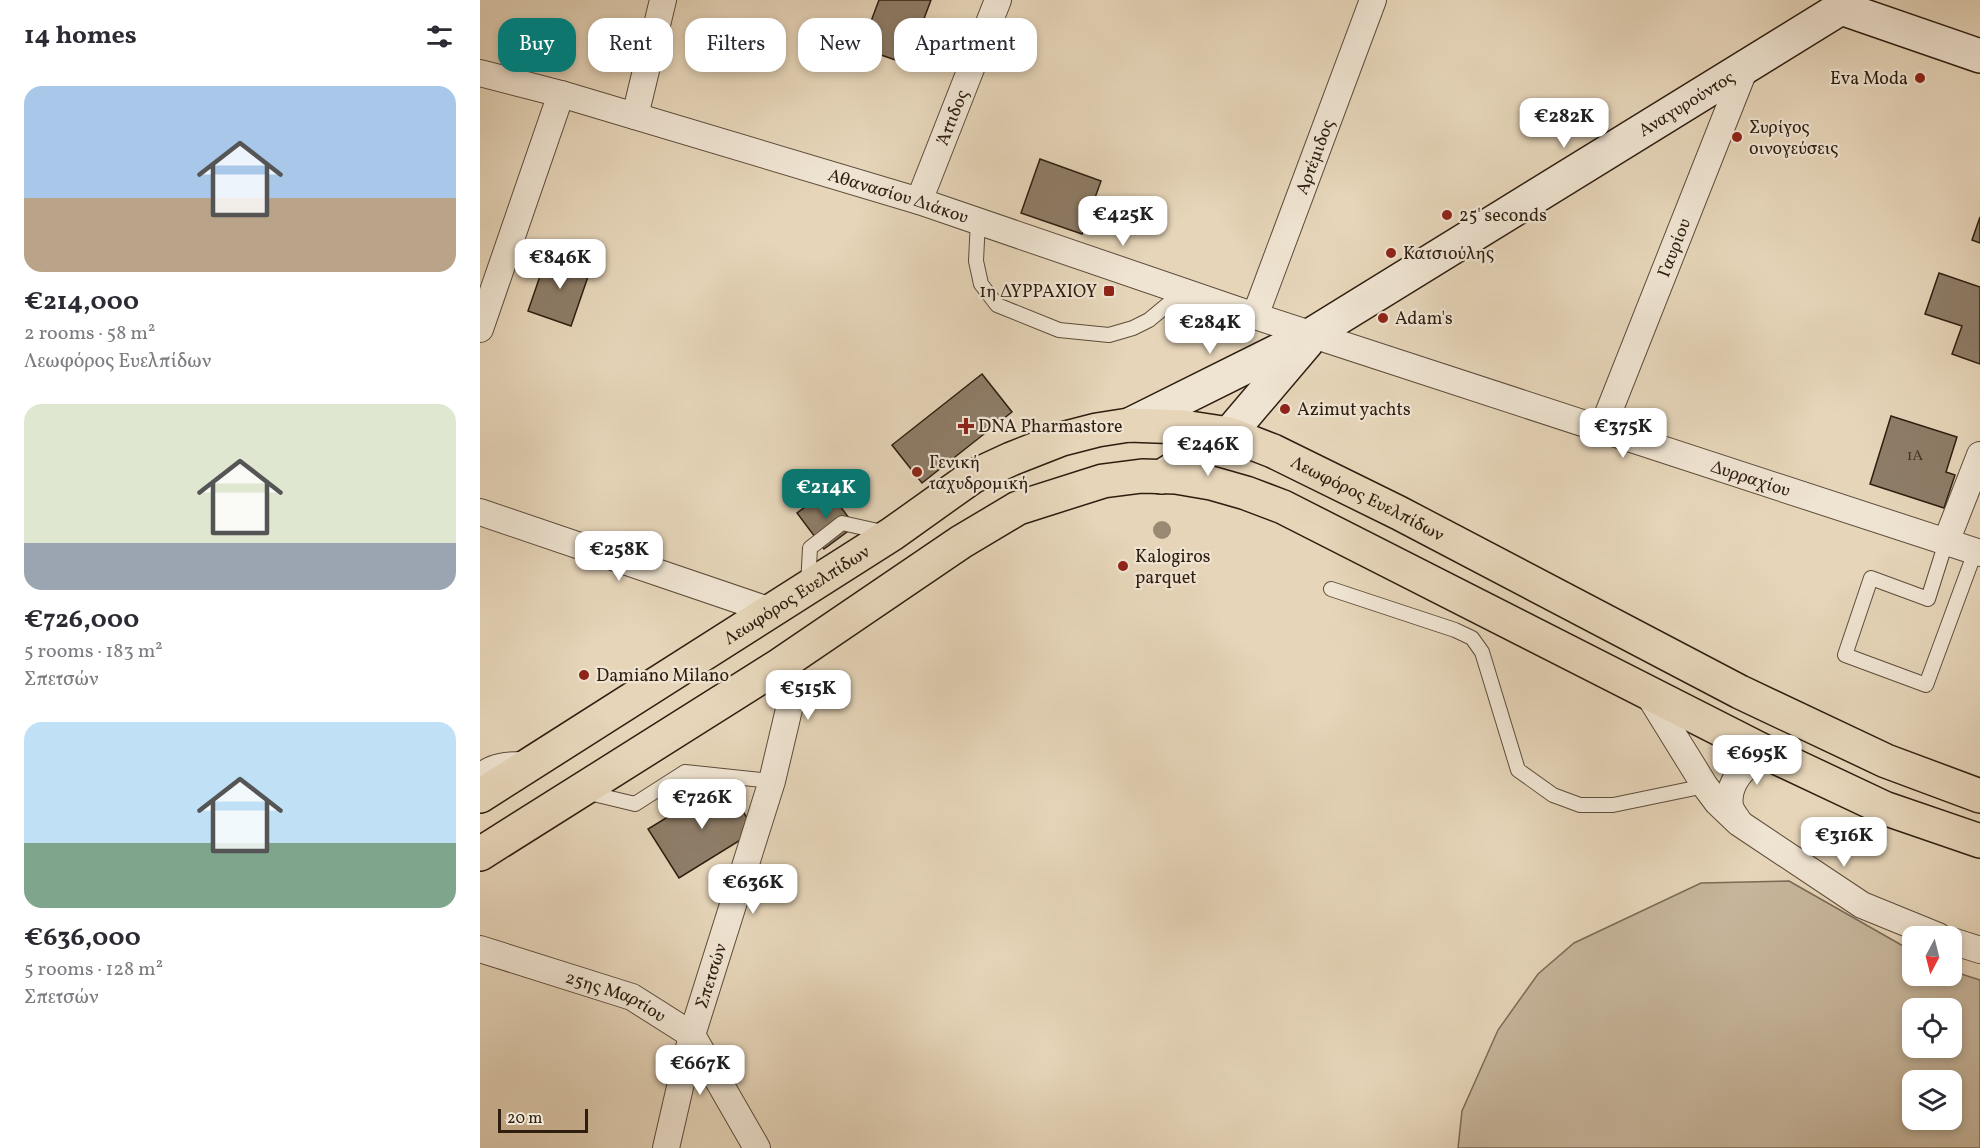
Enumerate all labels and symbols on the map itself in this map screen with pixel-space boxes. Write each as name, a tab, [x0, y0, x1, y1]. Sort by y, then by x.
street label: Αναγυρούντος	[1634, 65, 1740, 144]
place label: Eva Moda	[1830, 67, 1908, 92]
marker: Eva Moda	[1913, 71, 1927, 85]
street label: Άττιδος	[931, 86, 976, 149]
pin: €282K	[1522, 98, 1606, 149]
street label: Αρτέμιδος	[1290, 116, 1341, 199]
place label: Συρίγος οινογεύσεις	[1749, 116, 1838, 162]
marker: Συρίγος οινογεύσεις	[1730, 130, 1744, 144]
street label: Αθανασίου Διάκου	[825, 163, 971, 231]
pin: €425K	[1081, 196, 1165, 247]
place label: 25' seconds	[1459, 204, 1547, 229]
marker: 25' seconds	[1440, 208, 1454, 222]
street label: Γαυρίου	[1652, 215, 1698, 281]
pin: €846K	[518, 239, 602, 290]
place label: Κατσιούλης	[1403, 242, 1494, 267]
marker: Κατσιούλης	[1384, 246, 1398, 260]
place label: 1η ΔΥΡΡΑΧΙΟΥ	[979, 280, 1097, 305]
marker: 1η ΔΥΡΡΑΧΙΟΥ	[1102, 284, 1116, 298]
pin: €284K	[1168, 304, 1252, 355]
place label: Adam's	[1395, 307, 1453, 332]
marker: Adam's	[1376, 311, 1390, 325]
place label: Azimut yachts	[1297, 398, 1411, 423]
marker: Azimut yachts	[1278, 402, 1292, 416]
pin: €375K	[1581, 408, 1665, 459]
place label: DNA Pharmastore	[978, 415, 1123, 440]
marker: DNA Pharmastore	[959, 419, 973, 433]
pin: €246K	[1166, 426, 1250, 477]
house number: 1Α	[1907, 446, 1924, 467]
place label: Γενική ταχυδρομική	[929, 451, 1029, 497]
street label: Λεωφόρος Ευελπίδων	[1286, 451, 1448, 548]
street label: Δυρραχίου	[1707, 455, 1793, 504]
marker: Γενική ταχυδρομική	[910, 465, 924, 479]
pin: €214K	[784, 469, 868, 520]
pin: €258K	[577, 531, 661, 582]
street label: Λεωφόρος Ευελπίδων	[719, 540, 875, 652]
place label: Kalogiros parquet	[1135, 545, 1211, 591]
marker: Kalogiros parquet	[1116, 559, 1130, 573]
place label: Damiano Milano	[596, 664, 729, 689]
marker: Damiano Milano	[577, 668, 591, 682]
pin: €515K	[766, 670, 850, 721]
pin: €695K	[1715, 735, 1799, 786]
pin: €726K	[660, 779, 744, 830]
pin: €316K	[1802, 817, 1886, 868]
pin: €636K	[711, 864, 795, 915]
north arrow	[1902, 926, 1962, 986]
street label: Σπετσών	[690, 940, 734, 1012]
street label: 25ης Μαρτίου	[562, 966, 670, 1029]
pin: €667K	[658, 1045, 742, 1096]
scale bar	[498, 1106, 588, 1134]

